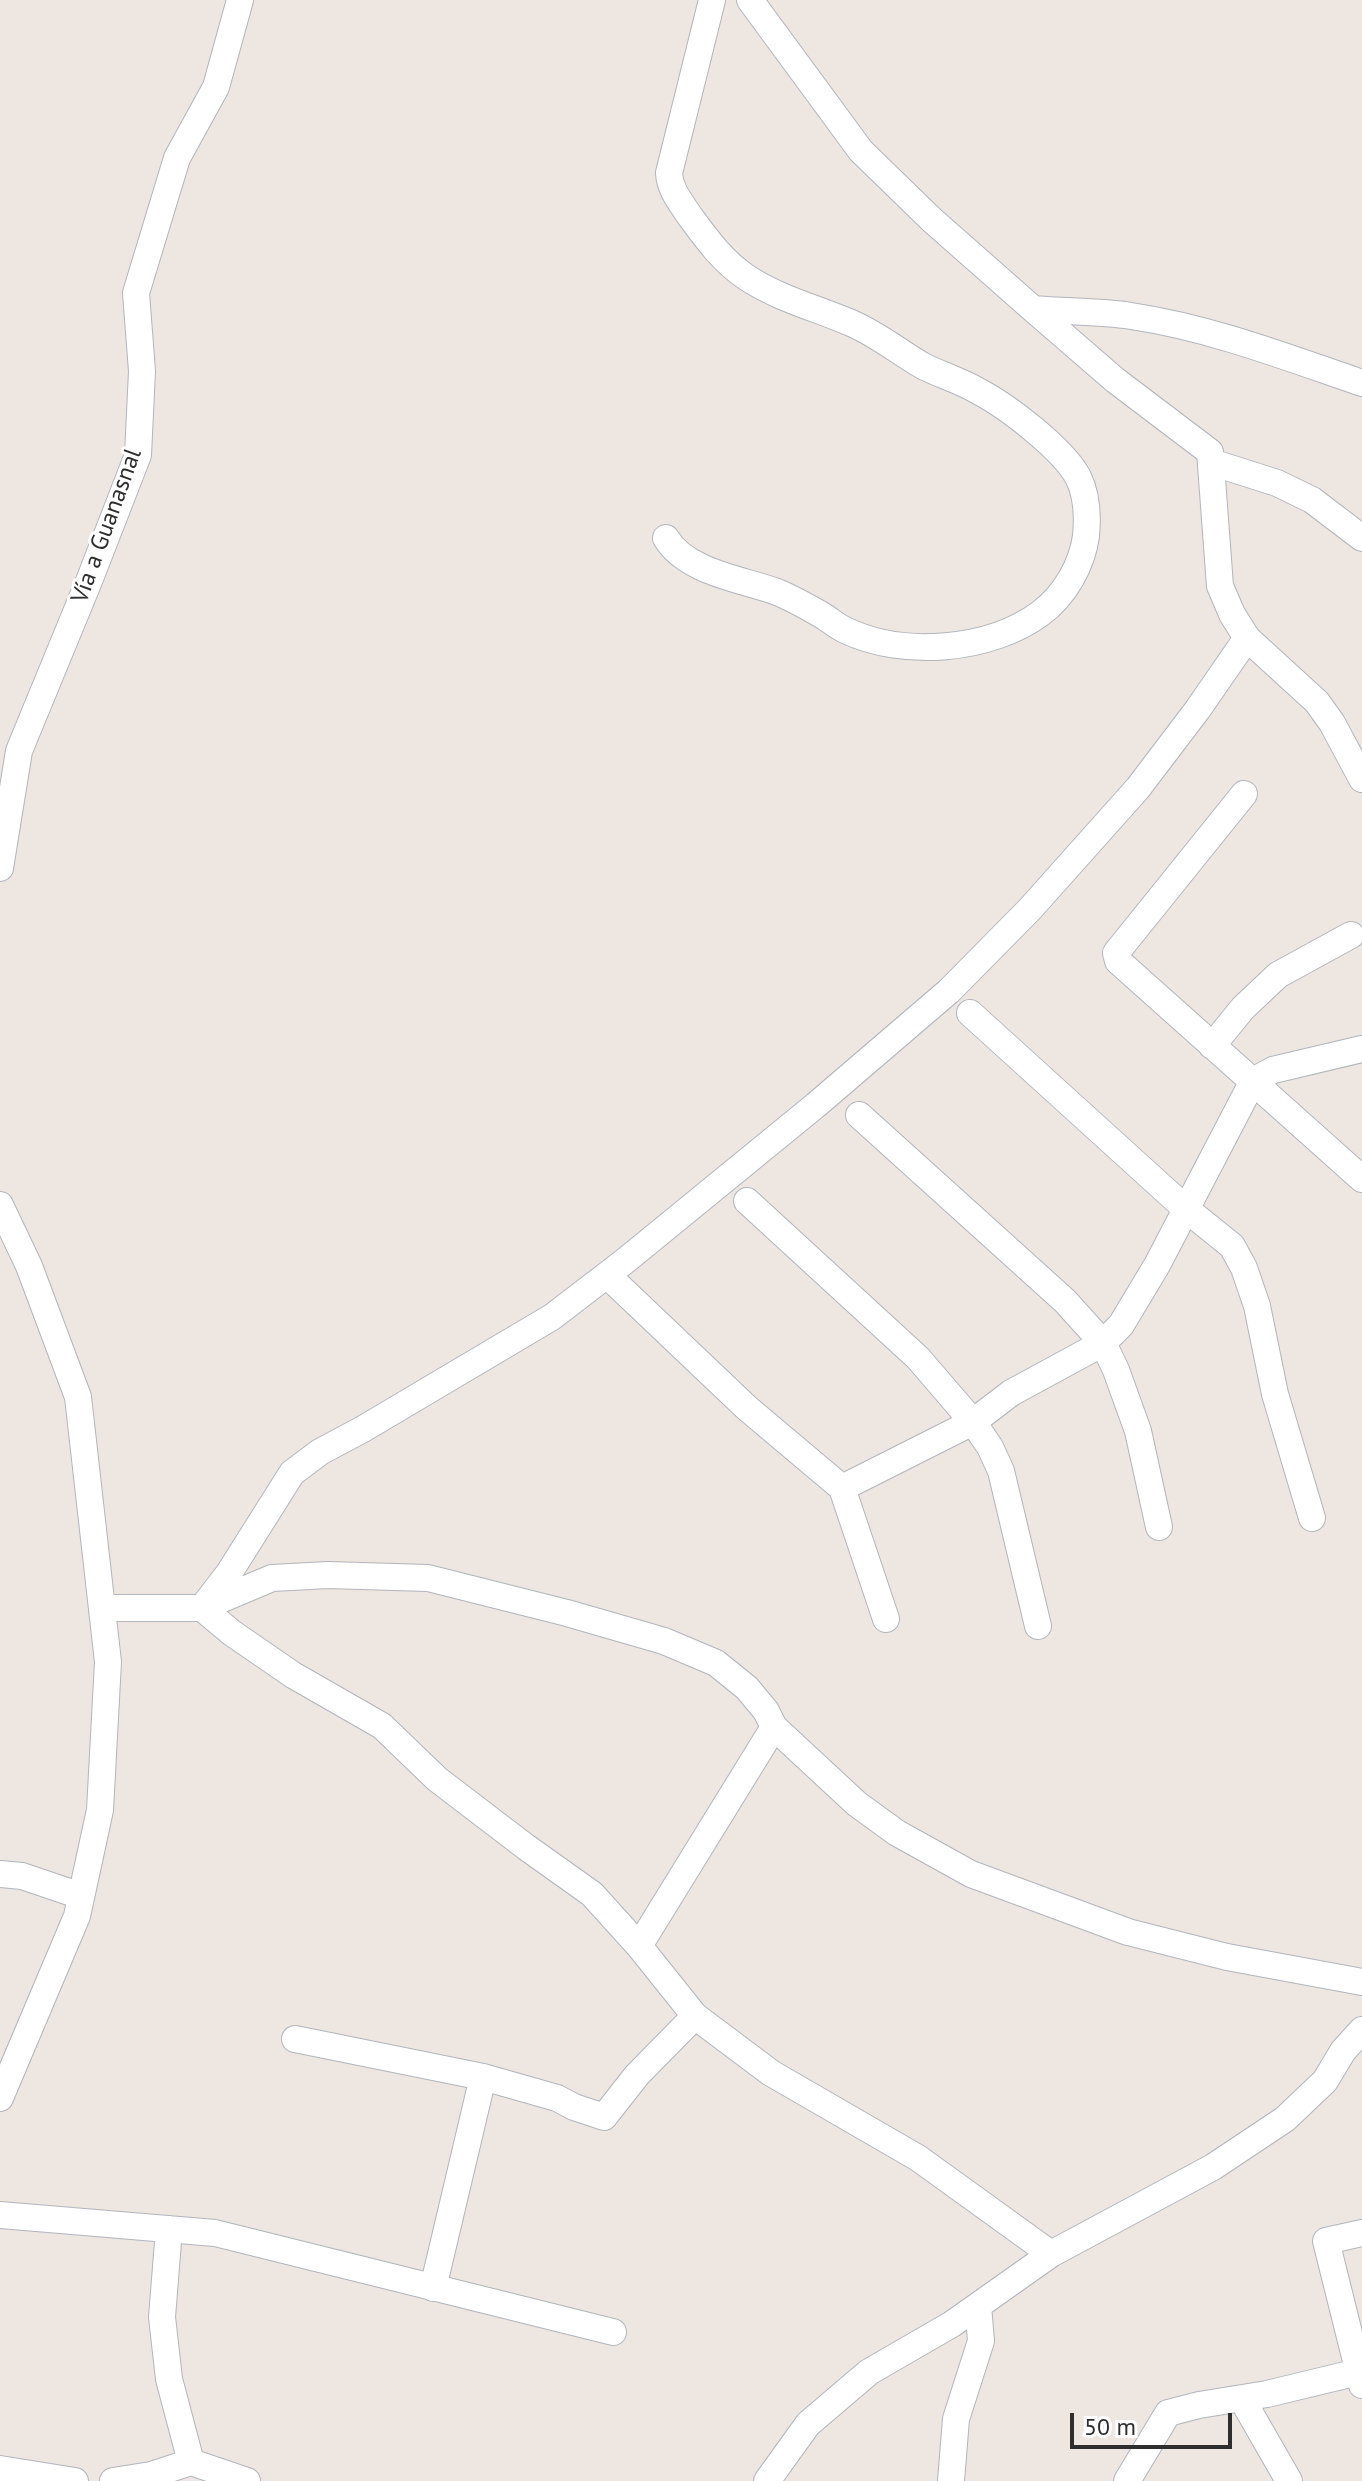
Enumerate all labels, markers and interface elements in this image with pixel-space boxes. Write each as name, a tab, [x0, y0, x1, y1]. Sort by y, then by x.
street label: Vía a Guanasnal	[66, 445, 148, 607]
scale bar	[1074, 2397, 1236, 2447]
text: 50 m	[1084, 2411, 1136, 2442]

